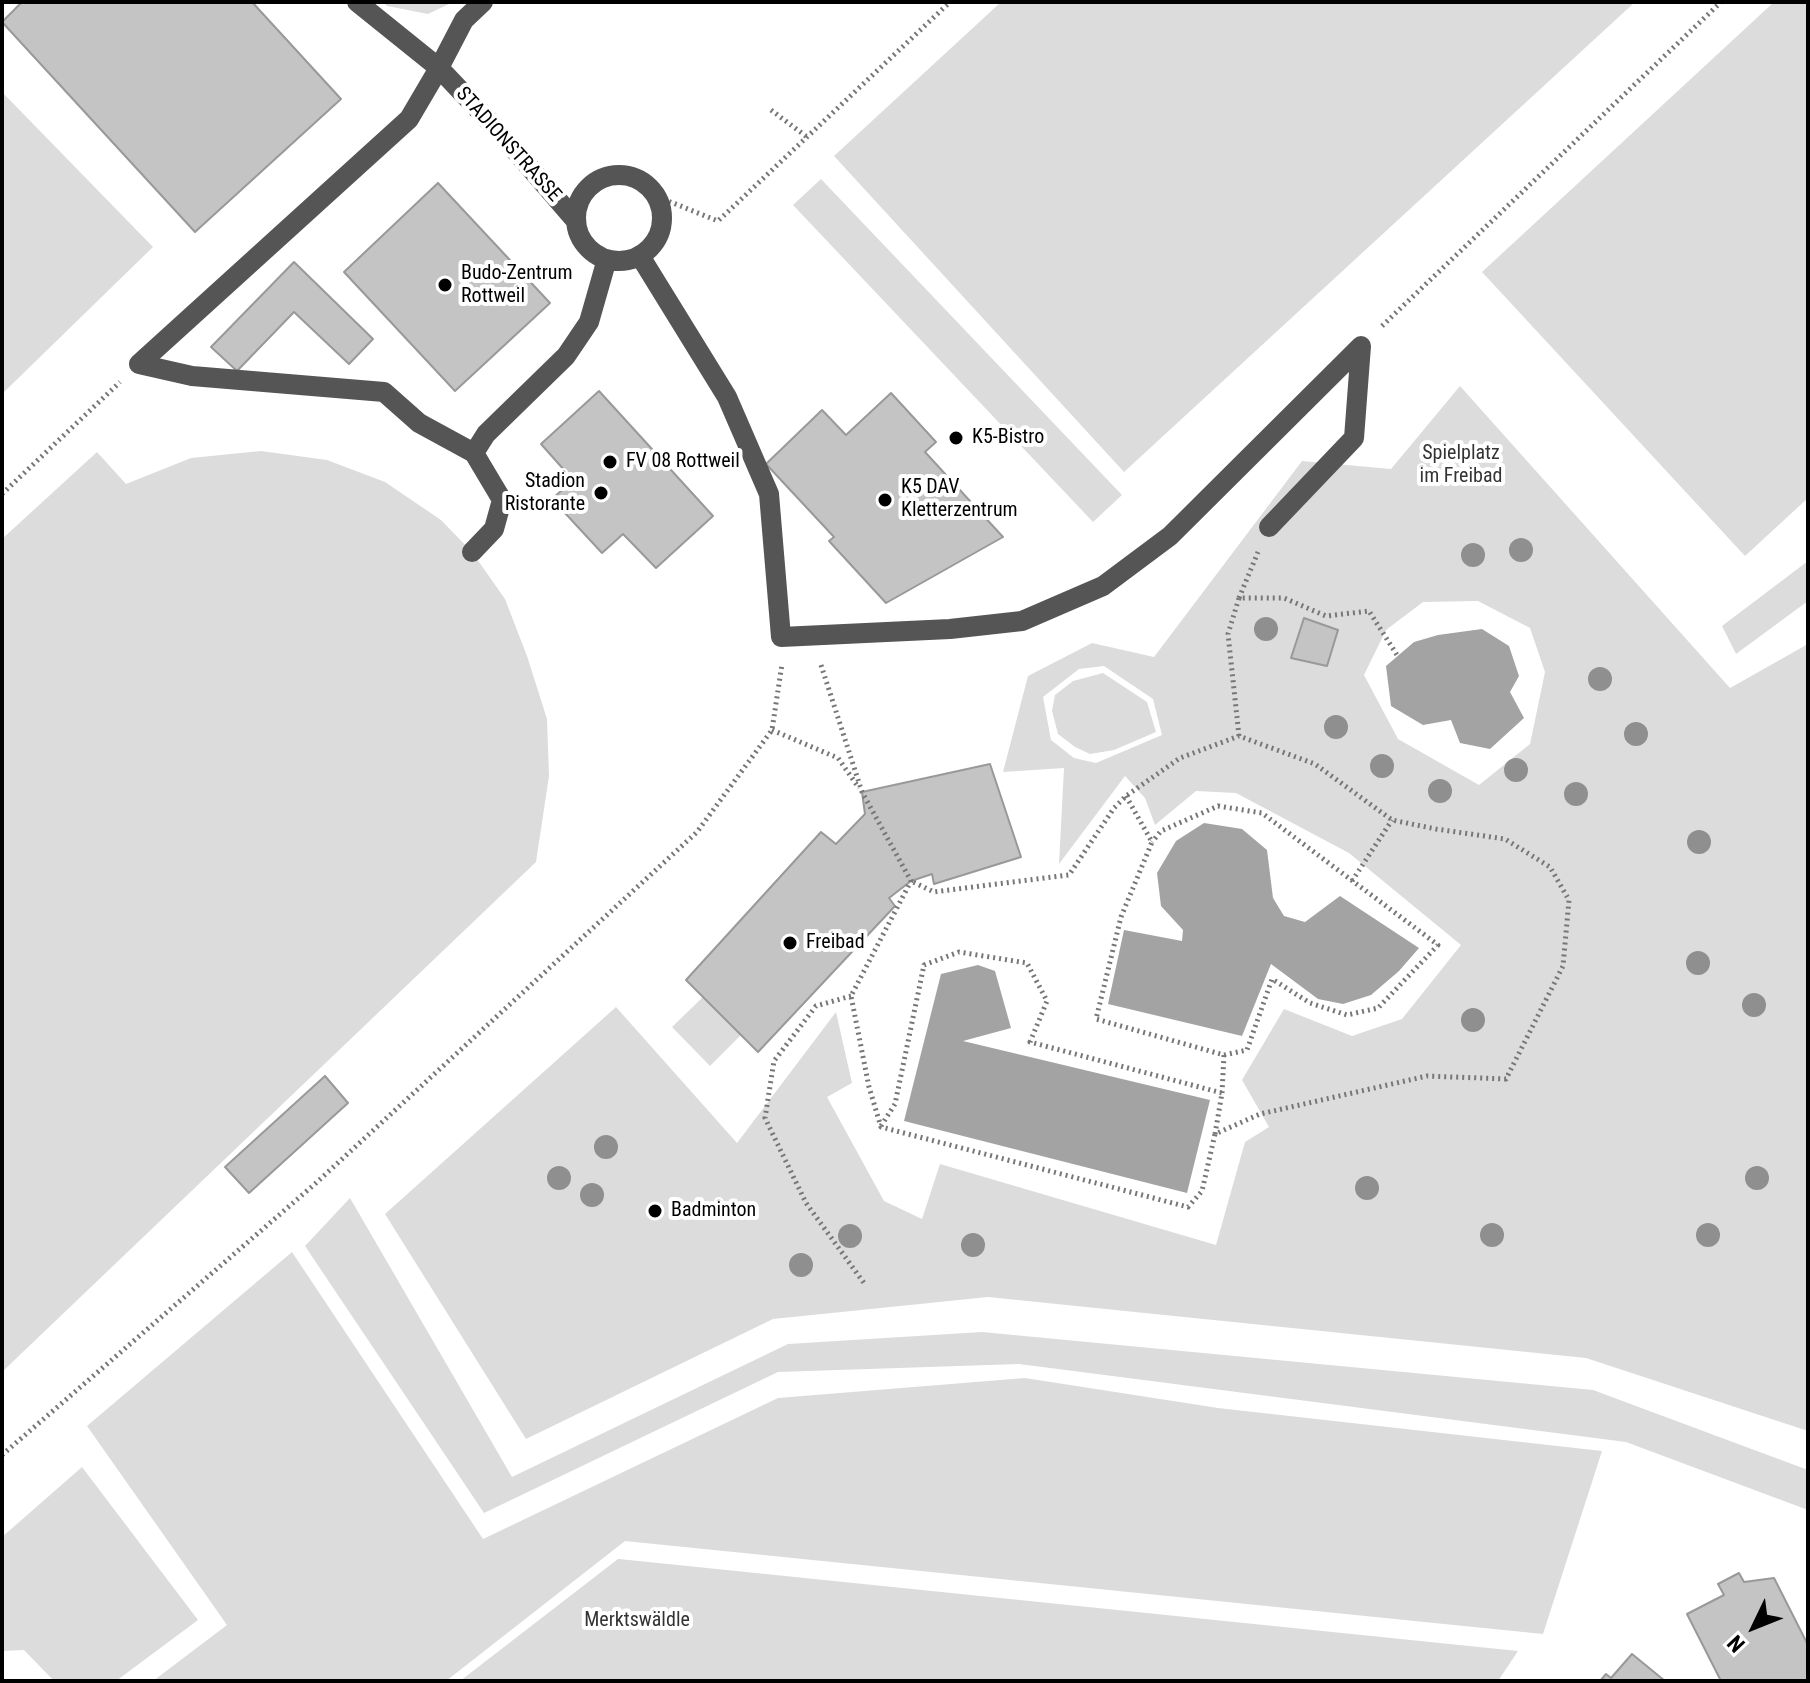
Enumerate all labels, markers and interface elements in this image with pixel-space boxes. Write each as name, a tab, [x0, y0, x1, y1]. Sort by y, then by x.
street label: STADIONSTRASSE	[450, 83, 566, 207]
place label: Budo-Zentrum Rottweil	[461, 262, 573, 309]
marker: Budo-Zentrum Rottweil	[436, 276, 454, 294]
place label: K5-Bistro	[972, 426, 1044, 450]
marker: K5-Bistro	[947, 429, 965, 447]
park label: Spielplatz im Freibad	[1420, 442, 1502, 489]
place label: FV 08 Rottweil	[626, 450, 740, 474]
marker: FV 08 Rottweil	[601, 453, 619, 471]
place label: Stadion Ristorante	[505, 470, 585, 517]
place label: K5 DAV Kletterzentrum	[901, 476, 1018, 523]
marker: Stadion Ristorante	[592, 484, 610, 502]
marker: K5 DAV Kletterzentrum	[876, 491, 894, 509]
place label: Freibad	[806, 931, 865, 955]
marker: Freibad	[781, 934, 799, 952]
place label: Badminton	[671, 1199, 756, 1223]
marker: Badminton	[646, 1202, 664, 1220]
north arrow	[1714, 1587, 1794, 1667]
park label: Merktswäldle	[584, 1609, 690, 1633]
text: N	[1722, 1630, 1750, 1657]

